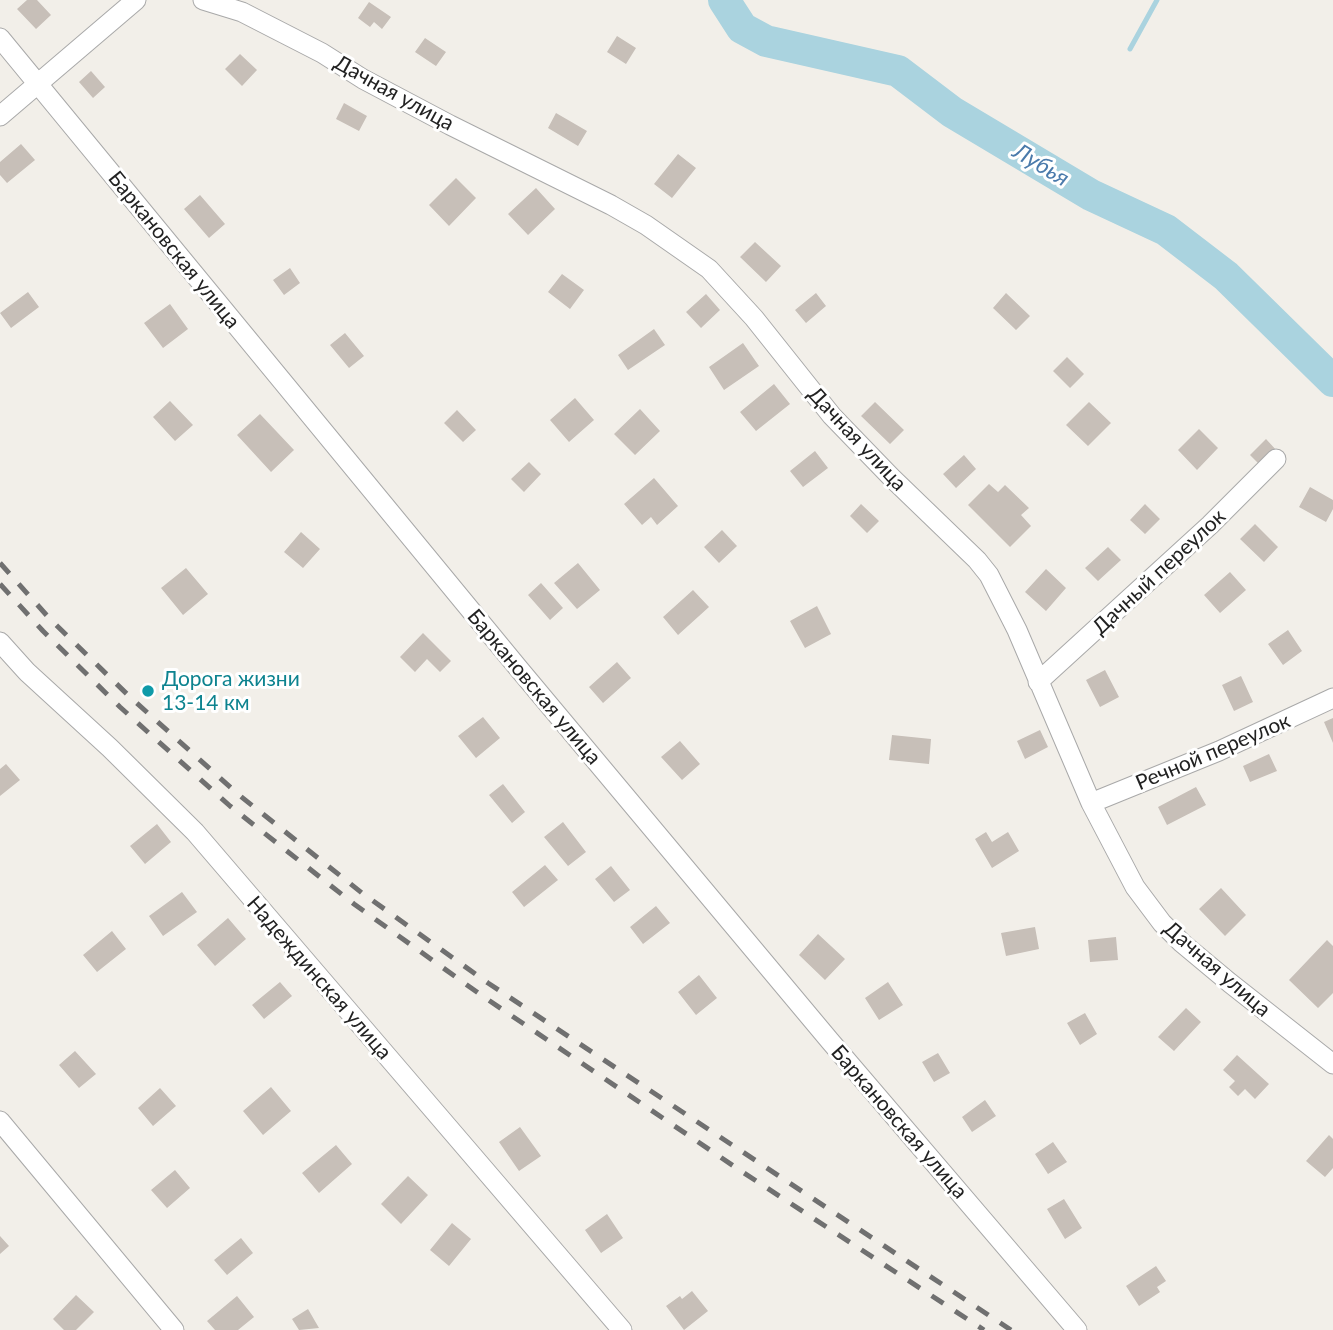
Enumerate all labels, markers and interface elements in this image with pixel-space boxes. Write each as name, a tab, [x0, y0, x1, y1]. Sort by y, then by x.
street label: Дачная улица	[330, 50, 458, 136]
water label: Лубья	[1008, 138, 1074, 192]
street label: Баркановская улица	[103, 166, 245, 334]
street label: Дачная улица	[802, 382, 912, 496]
street label: Дачный переулок	[1087, 504, 1231, 640]
street label: Баркановская улица	[462, 604, 606, 770]
place label: Дорога жизни 13-14 км	[162, 666, 300, 716]
marker: Дорога жизни 13-14 км	[140, 683, 156, 699]
street label: Речной переулок	[1132, 708, 1294, 796]
street label: Надеждинская улица	[241, 891, 397, 1065]
street label: Дачная улица	[1159, 916, 1275, 1022]
street label: Баркановская улица	[826, 1040, 972, 1204]

